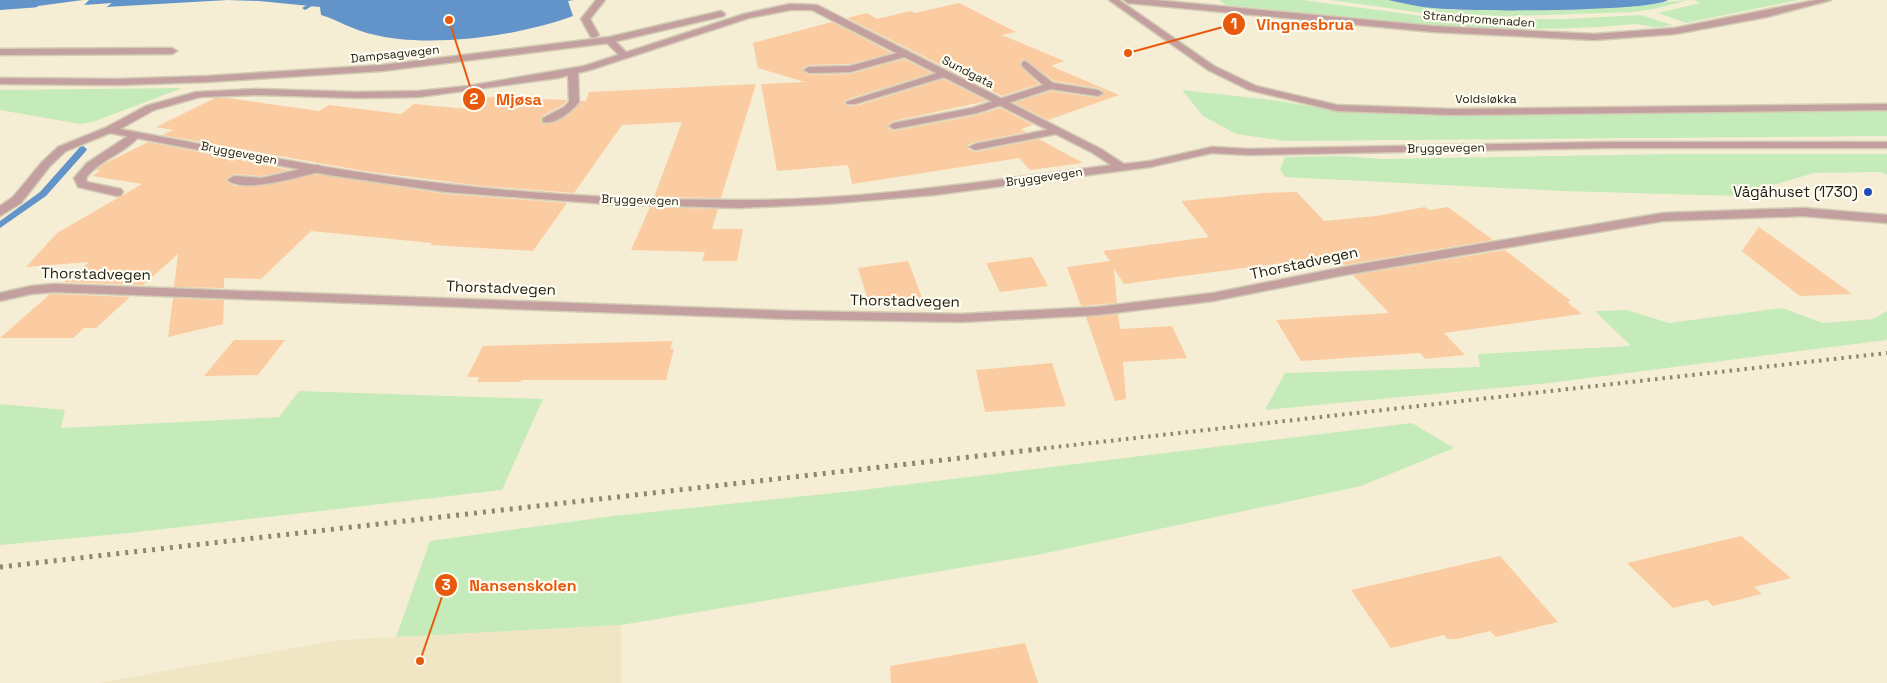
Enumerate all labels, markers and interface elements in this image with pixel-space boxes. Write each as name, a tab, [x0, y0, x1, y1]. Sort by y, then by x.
street label: Strandpromenaden	[1422, 7, 1536, 31]
callout: Vingnesbrua	[1221, 9, 1363, 40]
text: 1	[1231, 14, 1237, 33]
text: Vingnesbrua	[1256, 14, 1354, 35]
street label: Dampsagvegen	[350, 41, 440, 67]
street label: Sundgata	[939, 52, 997, 92]
callout: Mjøsa	[461, 83, 552, 114]
text: 2	[470, 89, 479, 108]
text: Mjøsa	[496, 89, 542, 110]
street label: Voldsløkka	[1455, 91, 1517, 107]
street label: Bryggevegen	[199, 138, 279, 168]
street label: Bryggevegen	[1407, 139, 1485, 157]
street label: Bryggevegen	[1004, 164, 1084, 190]
place label: Vågåhuset (1730)	[1733, 182, 1858, 202]
marker: Vågåhuset (1730)	[1862, 186, 1874, 198]
street label: Bryggevegen	[601, 191, 679, 209]
street label: Thorstadvegen	[1248, 242, 1360, 283]
street label: Thorstadvegen	[41, 263, 151, 284]
street label: Thorstadvegen	[446, 276, 556, 299]
street label: Thorstadvegen	[850, 290, 960, 311]
callout: Nansenskolen	[434, 570, 586, 601]
text: 3	[441, 575, 451, 594]
text: Nansenskolen	[469, 575, 577, 596]

